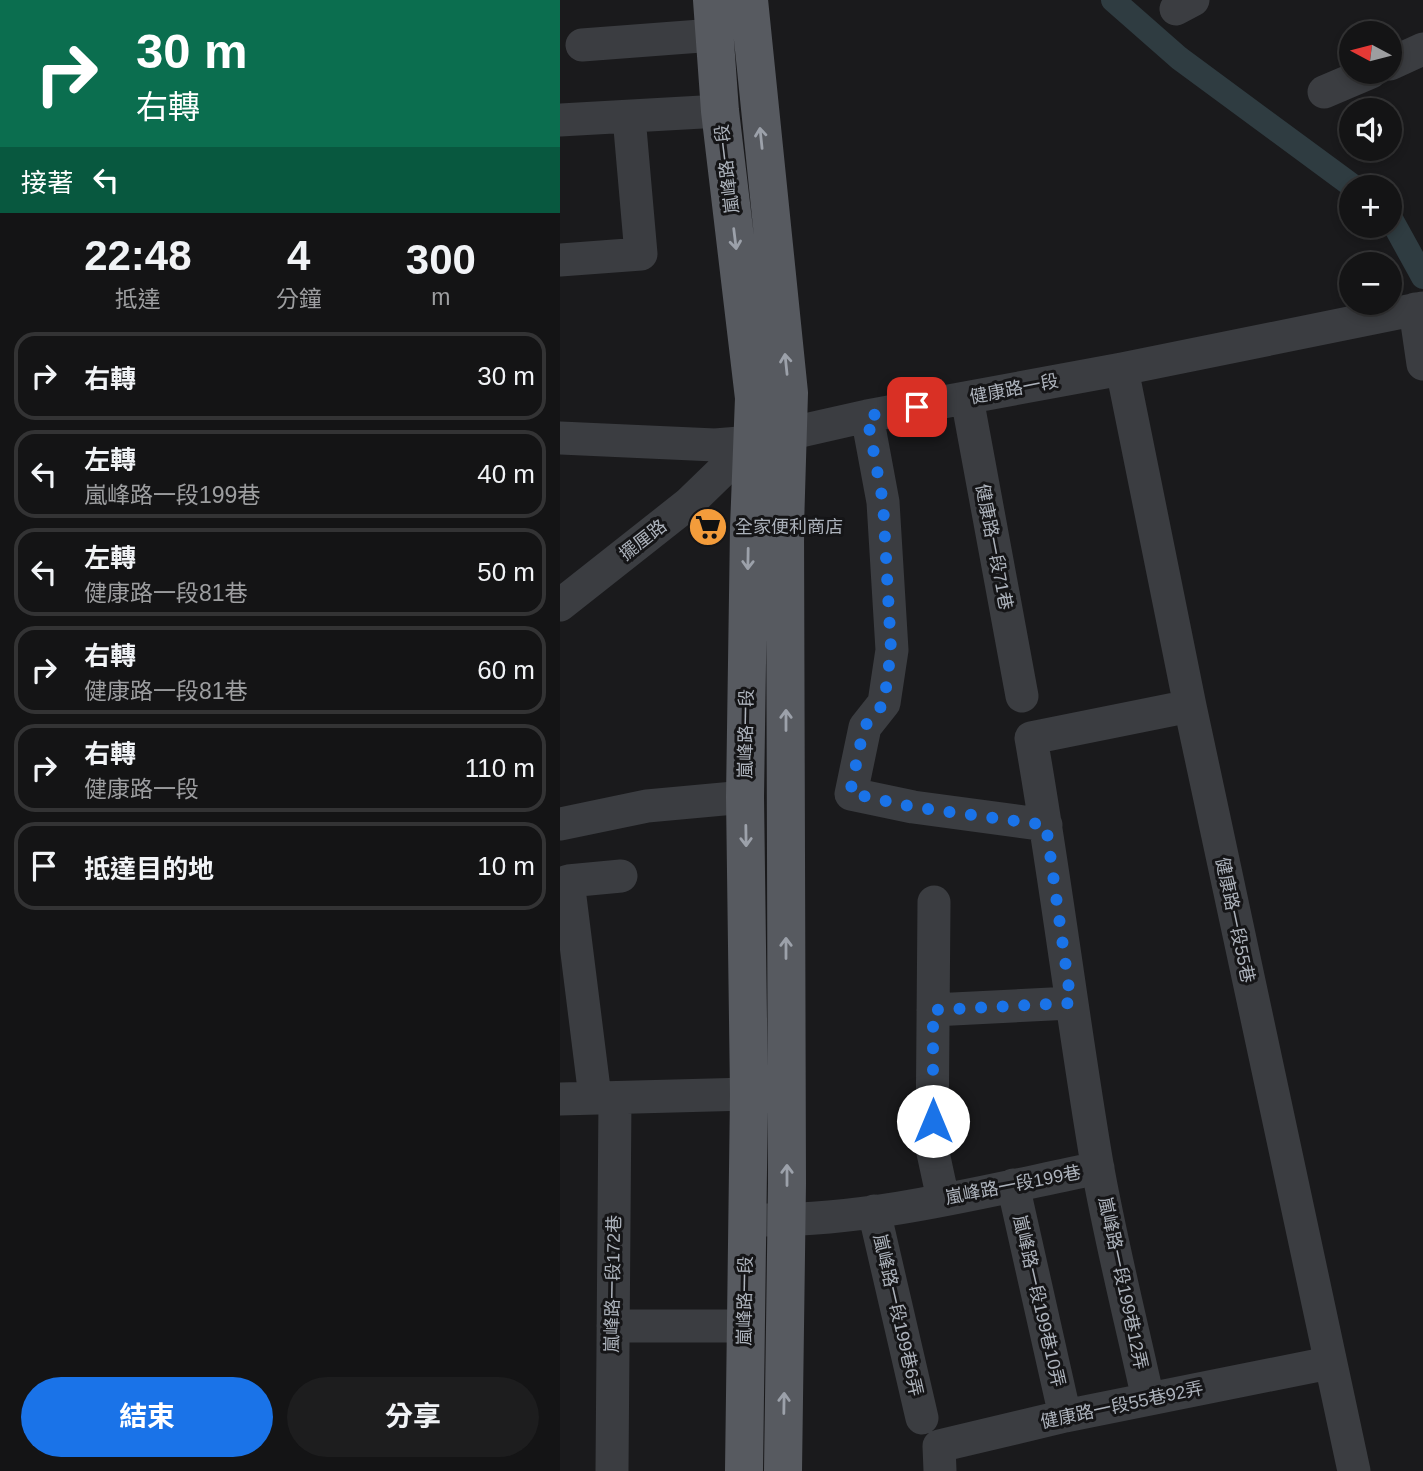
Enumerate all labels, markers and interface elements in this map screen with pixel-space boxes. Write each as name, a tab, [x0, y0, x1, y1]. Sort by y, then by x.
north arrow	[1339, 21, 1402, 84]
map controls	[1339, 21, 1402, 315]
text: 30 m	[136, 24, 248, 78]
icon: right	[21, 28, 112, 119]
text: 右轉	[136, 89, 200, 125]
button: sound	[1339, 98, 1402, 161]
street label: 嵐峰路一段	[712, 123, 742, 215]
one-way arrow	[755, 127, 768, 150]
icon: left	[87, 161, 125, 199]
text: 接著	[21, 168, 73, 198]
button: +	[1339, 175, 1402, 238]
one-way arrow	[728, 227, 741, 249]
text: 22:48	[84, 232, 192, 279]
text: 4	[287, 232, 310, 279]
text: 300	[406, 236, 476, 283]
button: −	[1339, 252, 1402, 315]
text: m	[431, 284, 450, 310]
text: 抵達	[115, 286, 161, 312]
text: 分鐘	[276, 286, 322, 312]
one-way arrow	[779, 353, 792, 376]
icon: right	[25, 357, 63, 395]
text: 30 m	[477, 361, 535, 391]
text: 右轉	[84, 364, 136, 394]
street label: 健康路一段	[968, 371, 1060, 407]
pin	[887, 377, 947, 437]
icon: arrive	[898, 388, 936, 426]
text: 左轉	[84, 445, 136, 475]
icon: left	[25, 455, 63, 493]
text: 40 m	[477, 459, 535, 489]
text: 嵐峰路一段199巷	[84, 482, 260, 508]
street label: 健康路一段71巷	[972, 482, 1016, 612]
supermarket icon: 全家便利商店	[687, 506, 729, 548]
street label: 擺厘路	[616, 515, 670, 565]
place label: 全家便利商店	[735, 517, 843, 537]
text: 左轉	[84, 543, 136, 573]
one-way arrow	[742, 547, 755, 570]
icon: left	[25, 553, 63, 591]
text: 50 m	[477, 557, 535, 587]
text: 健康路一段81巷	[84, 580, 248, 606]
text: 右轉	[84, 641, 136, 671]
icon: right	[25, 651, 63, 689]
text: 60 m	[477, 655, 535, 685]
text: 健康路一段81巷	[84, 678, 248, 704]
street label: 嵐峰路一段	[735, 689, 757, 779]
one-way arrow	[779, 709, 793, 732]
text: 右轉	[84, 739, 136, 769]
icon: right	[25, 749, 63, 787]
text: 110 m	[465, 753, 535, 783]
text: 健康路一段	[84, 776, 199, 802]
one-way arrow	[739, 824, 753, 847]
icon: arrive	[25, 847, 63, 885]
text: 10 m	[477, 851, 535, 881]
text: 抵達目的地	[84, 854, 214, 884]
street label: 健康路一段55巷	[1212, 855, 1258, 985]
one-way arrow	[779, 937, 793, 960]
position arrow	[896, 1084, 970, 1158]
street label: 嵐峰路一段199巷	[943, 1162, 1083, 1208]
one-way arrow	[780, 1164, 794, 1187]
street label: 嵐峰路一段199巷12弄	[1095, 1195, 1151, 1371]
street label: 嵐峰路一段199巷10弄	[1009, 1213, 1069, 1389]
street label: 嵐峰路一段172巷	[602, 1215, 624, 1353]
street label: 嵐峰路一段199巷6弄	[870, 1232, 926, 1398]
street label: 嵐峰路一段	[734, 1256, 756, 1346]
button: 結束	[21, 1377, 273, 1457]
button: 分享	[287, 1377, 539, 1457]
street label: 健康路一段55巷92弄	[1039, 1378, 1205, 1432]
one-way arrow	[777, 1392, 790, 1415]

